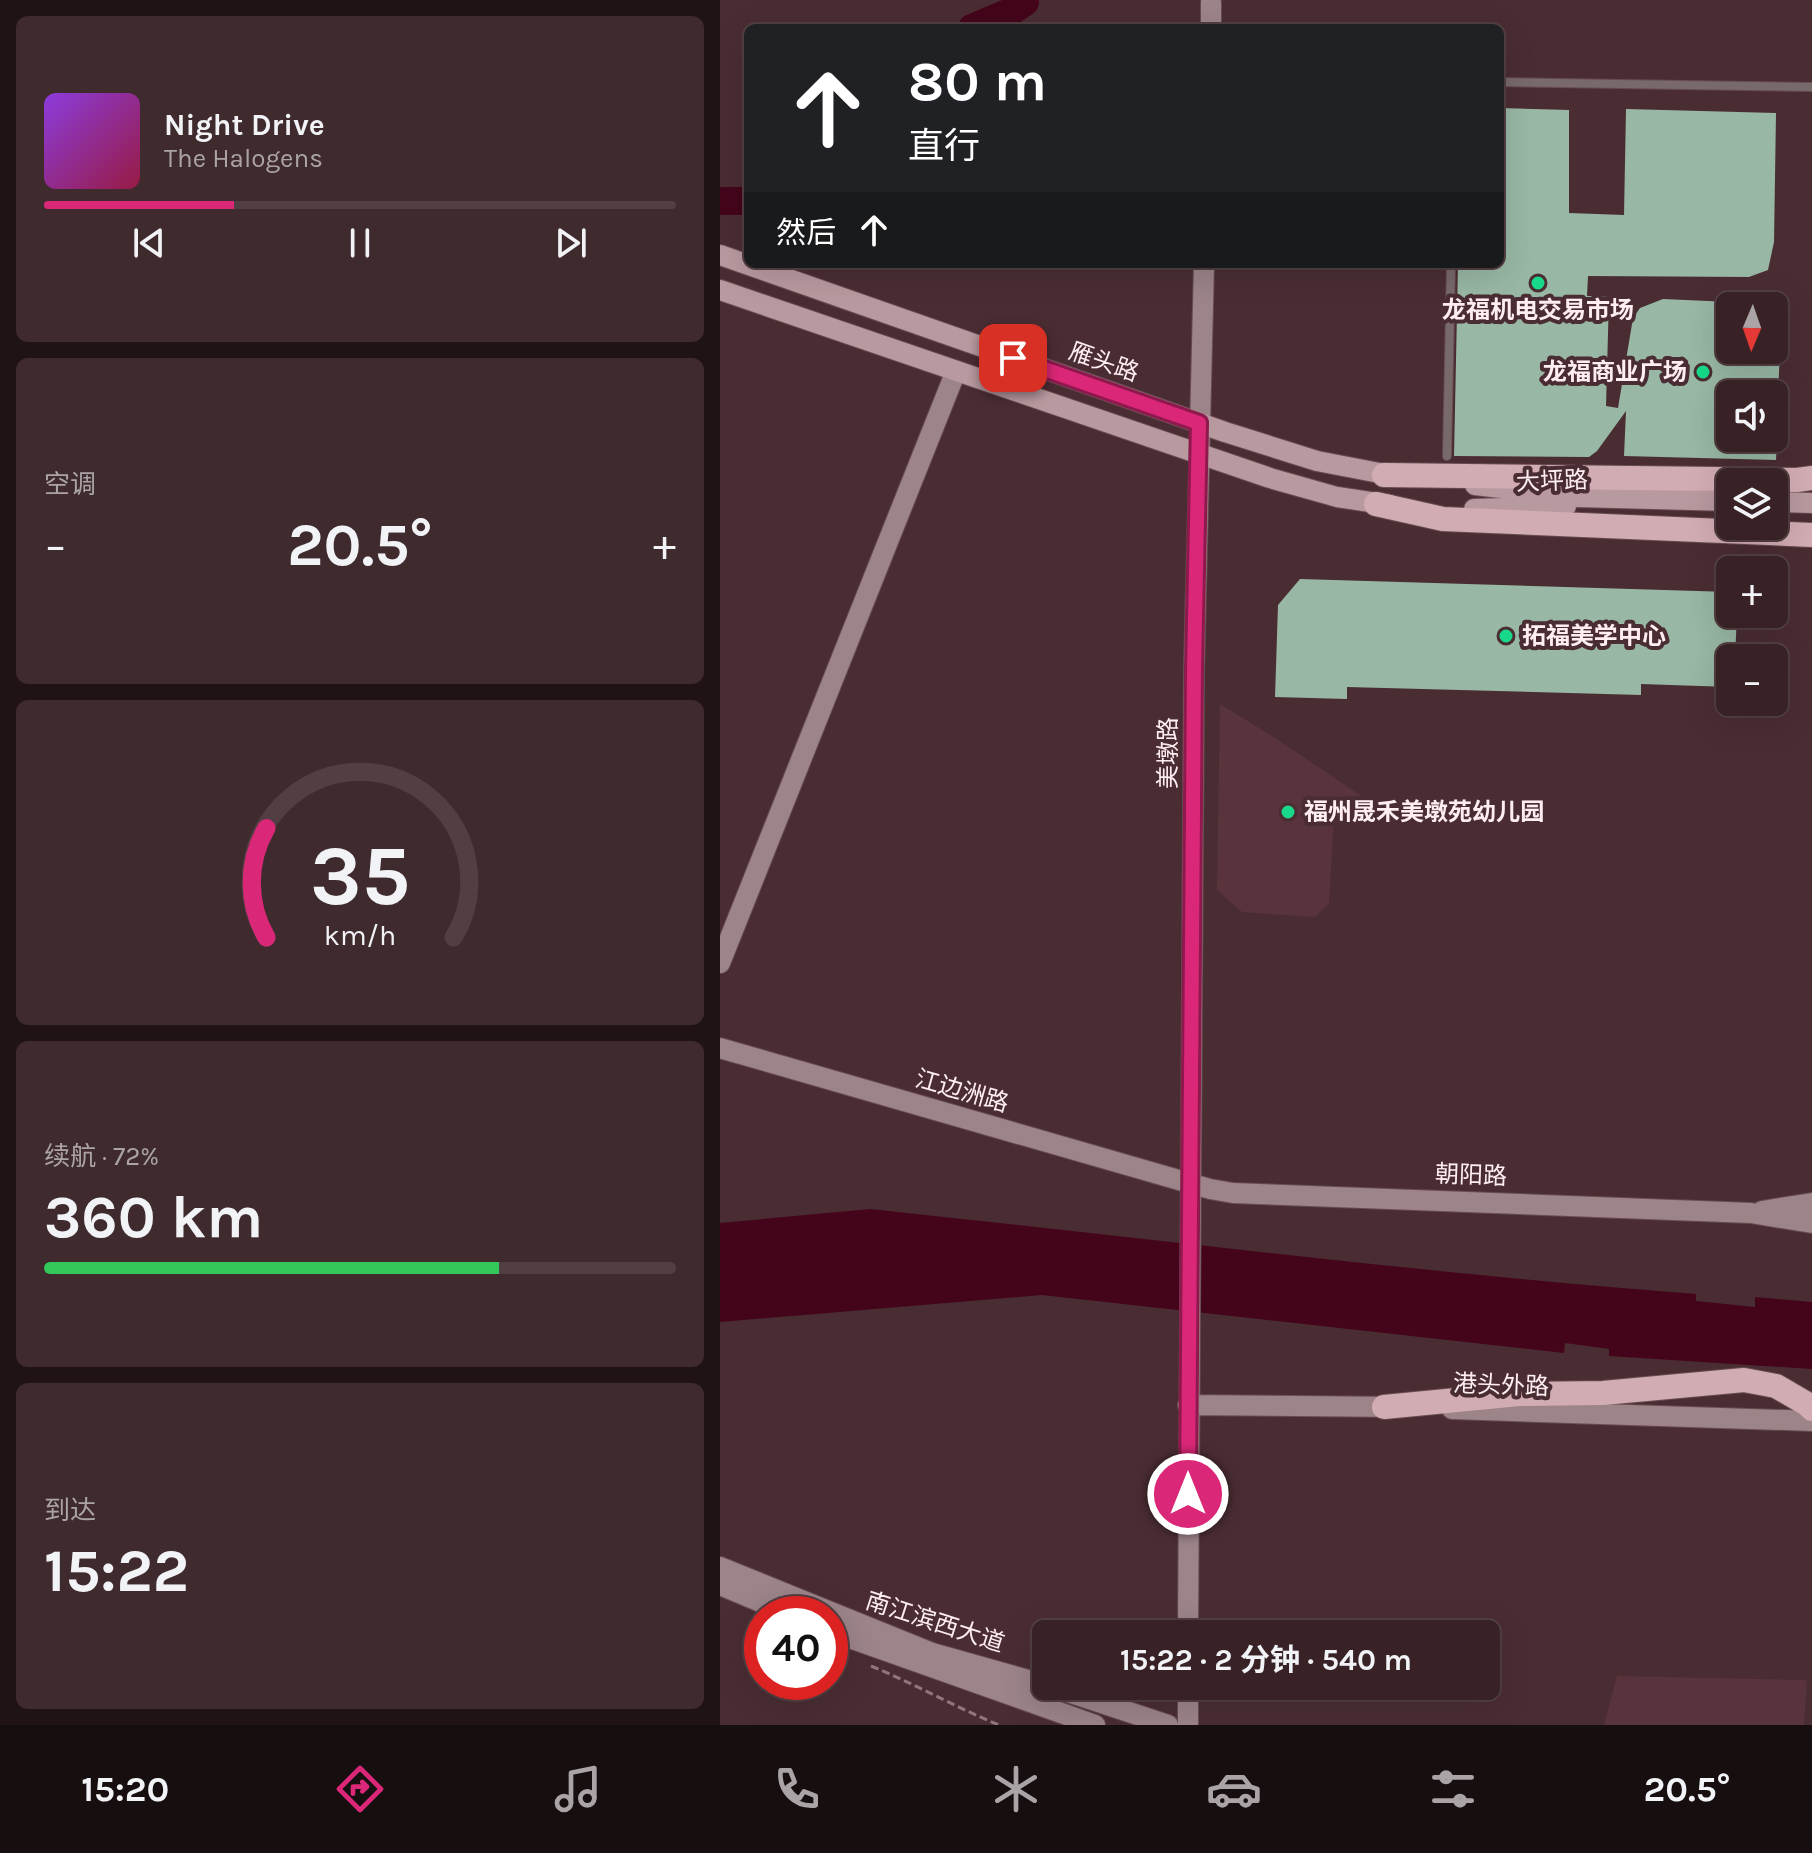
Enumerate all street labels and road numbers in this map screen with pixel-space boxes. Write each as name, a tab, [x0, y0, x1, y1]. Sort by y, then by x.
street label: 雁头路	[1065, 337, 1143, 387]
street label: 大坪路	[1516, 466, 1588, 496]
street label: 美墩路	[1154, 717, 1182, 789]
street label: 江边洲路	[912, 1064, 1012, 1118]
street label: 朝阳路	[1435, 1160, 1507, 1190]
street label: 港头外路	[1453, 1369, 1549, 1401]
street label: 南江滨西大道	[862, 1586, 1008, 1658]

